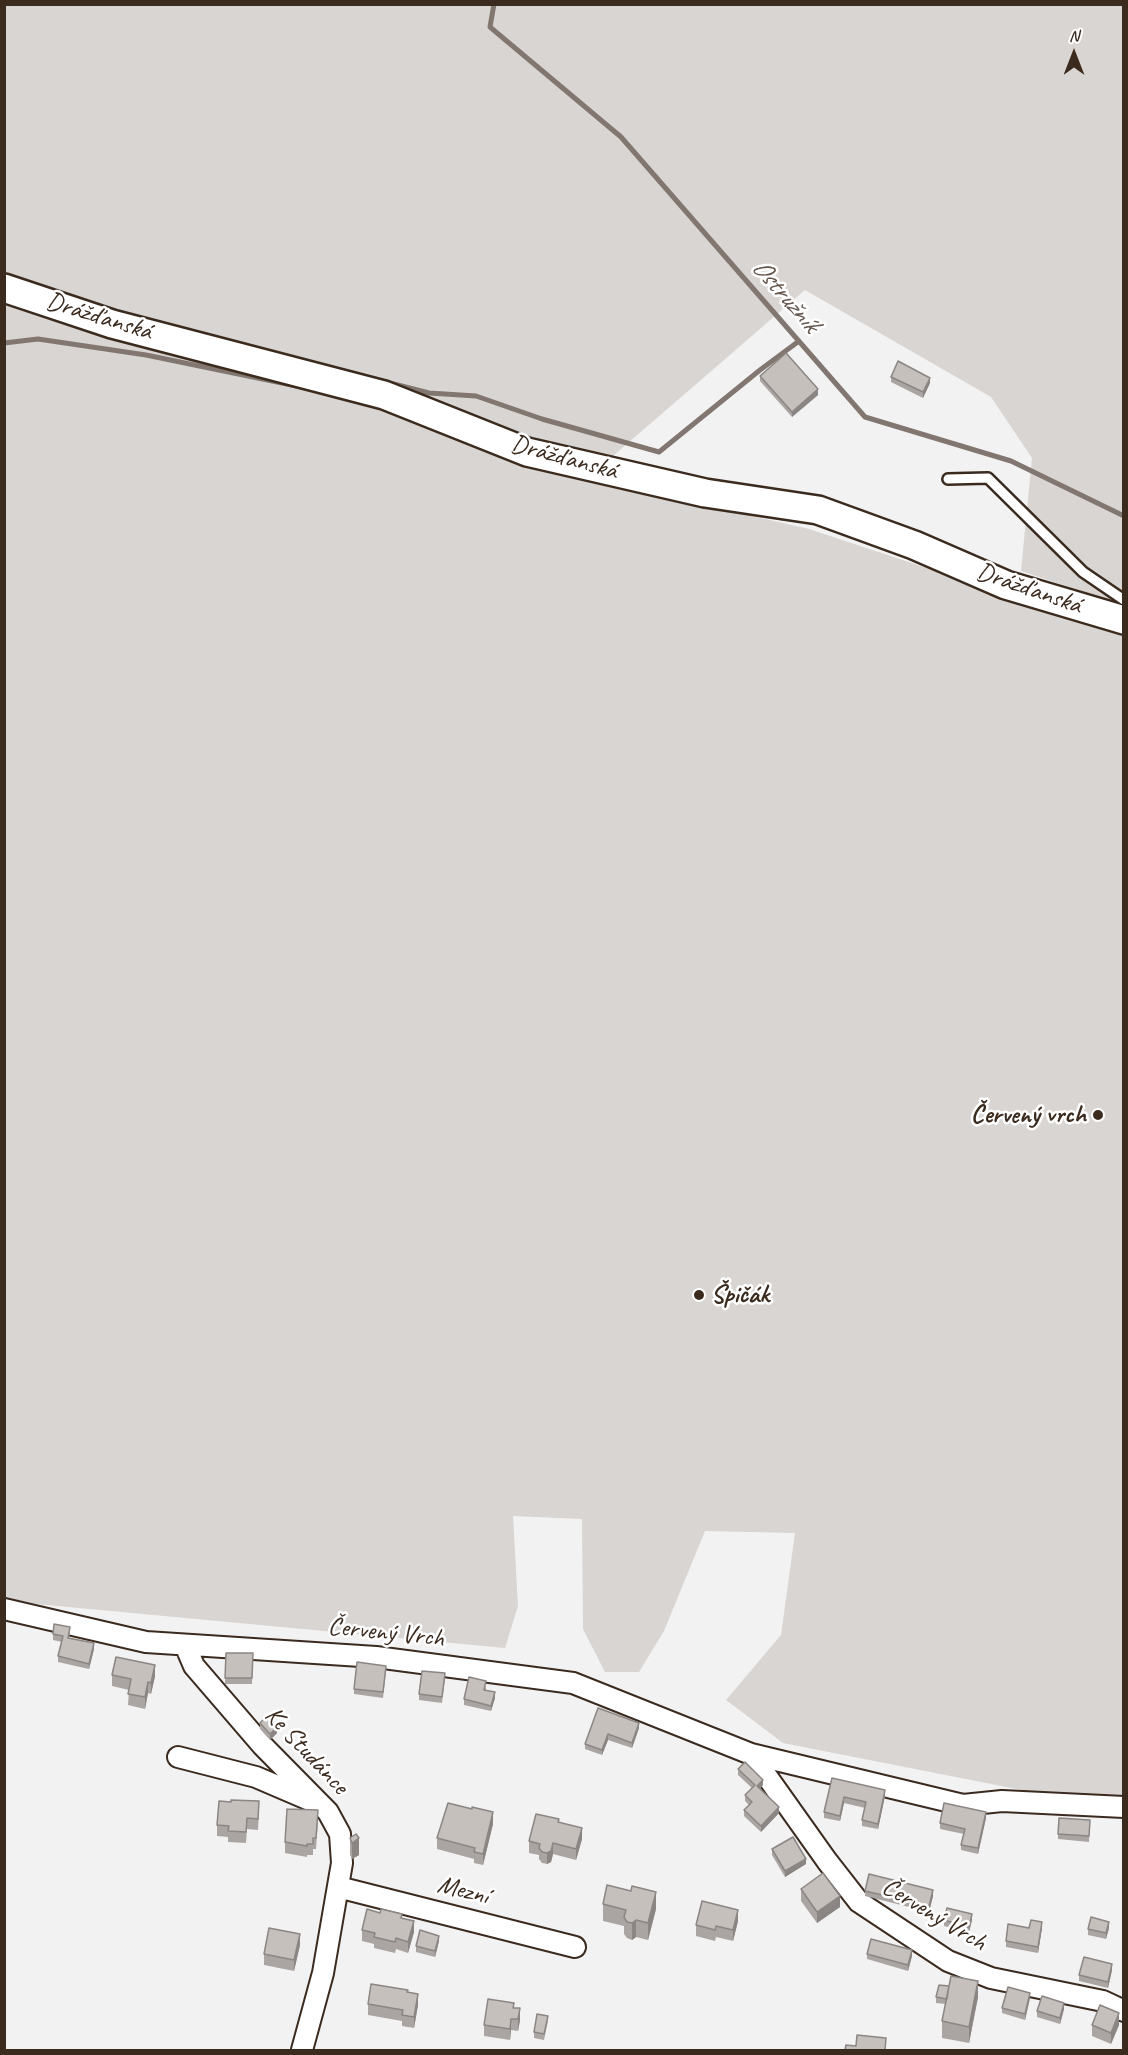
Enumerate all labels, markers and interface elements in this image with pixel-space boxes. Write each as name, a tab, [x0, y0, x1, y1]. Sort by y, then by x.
north arrow	[1044, 24, 1104, 84]
text: N	[1069, 26, 1079, 46]
water label: Ostružník	[744, 253, 826, 339]
street label: Drážďanská	[42, 286, 156, 348]
street label: Drážďanská	[507, 429, 621, 487]
street label: Drážďanská	[972, 557, 1086, 621]
place label: Červený vrch	[971, 1099, 1086, 1131]
marker: Červený vrch	[1091, 1108, 1105, 1122]
place label: Špičák	[711, 1279, 769, 1311]
marker: Špičák	[692, 1288, 706, 1302]
street label: Červený Vrch	[326, 1611, 446, 1655]
street label: Ke Studánce	[257, 1701, 355, 1801]
street label: Mezní	[434, 1870, 492, 1912]
street label: Červený Vrch	[876, 1872, 992, 1958]

